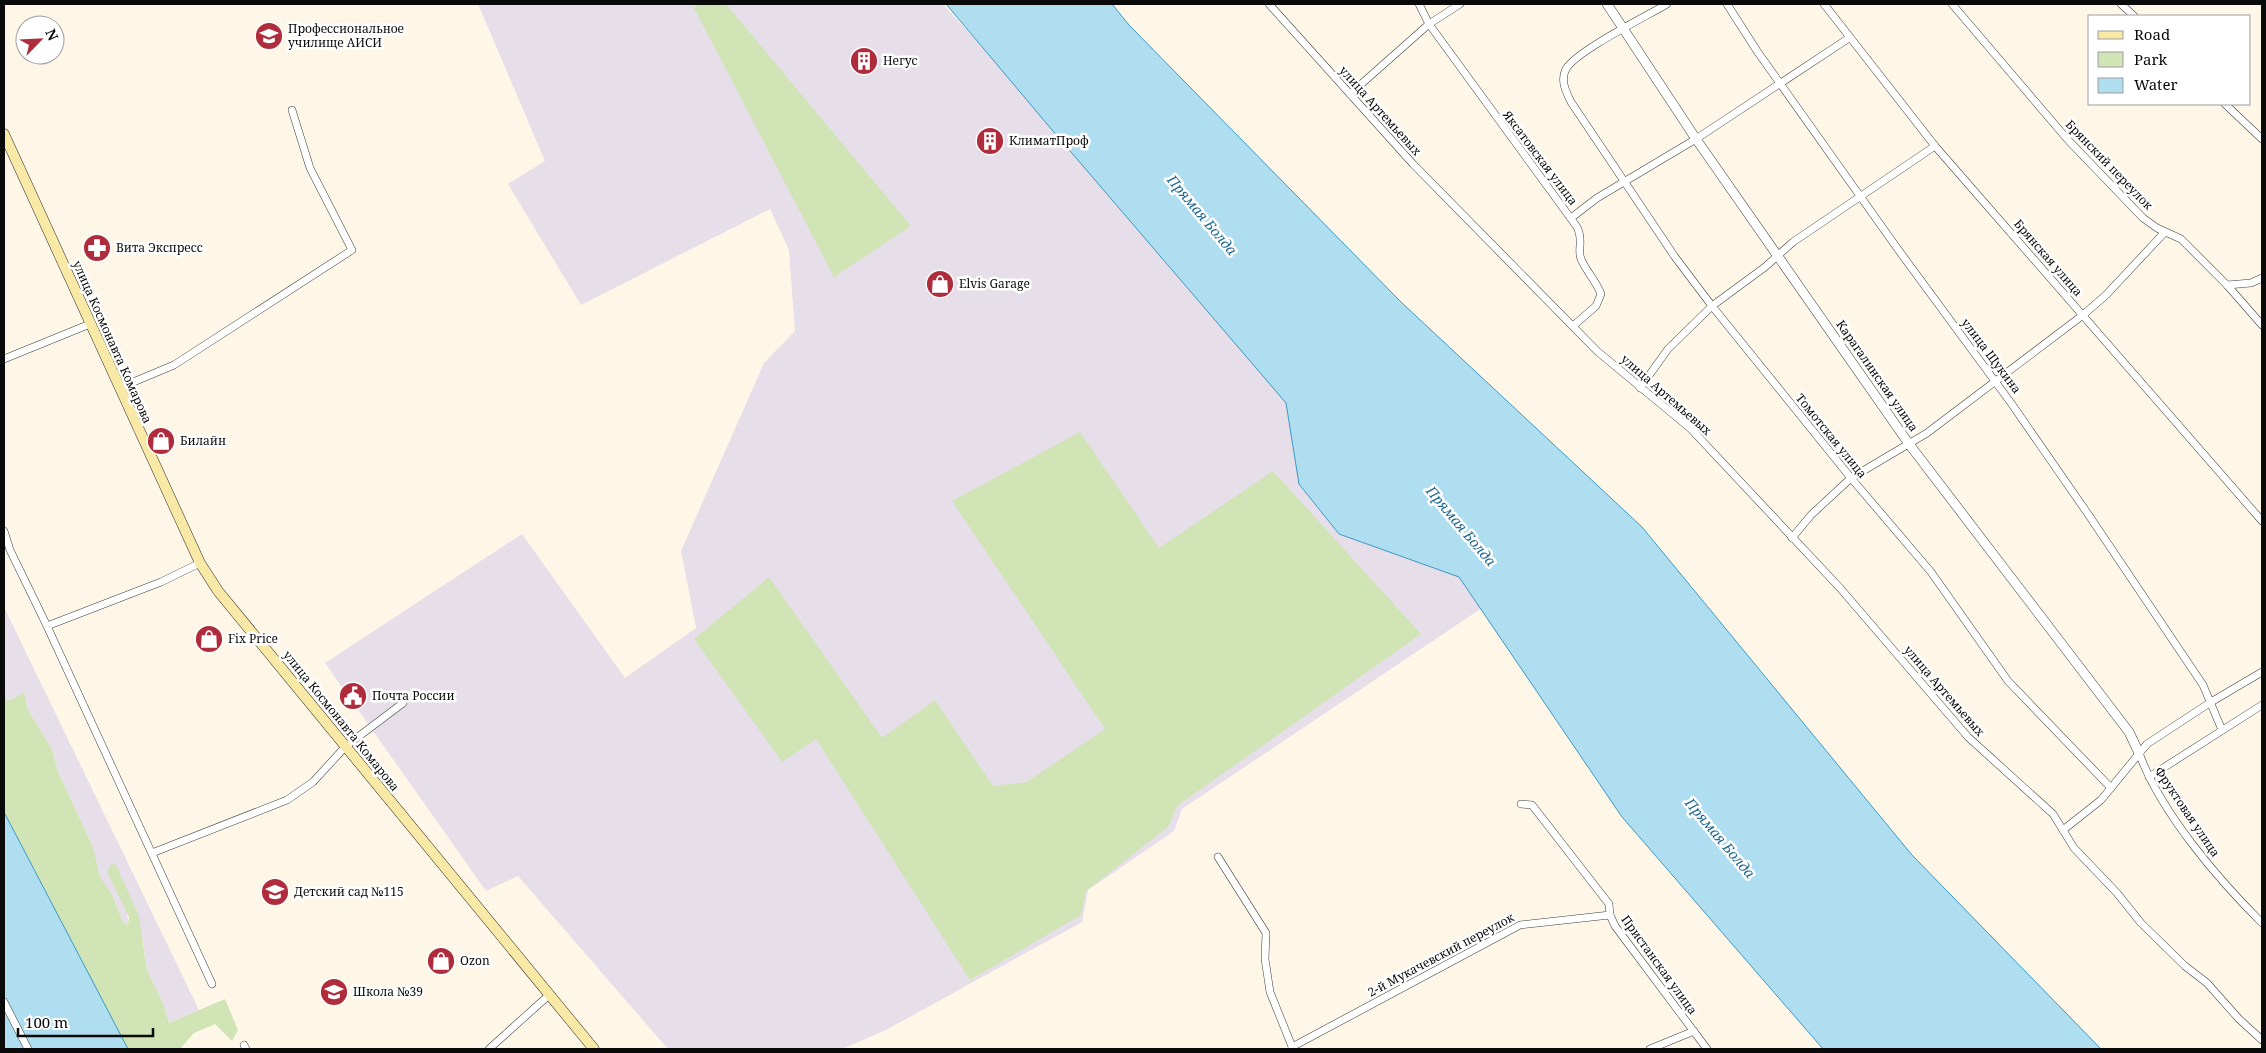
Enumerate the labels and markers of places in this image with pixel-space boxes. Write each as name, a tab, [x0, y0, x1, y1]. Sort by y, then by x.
place label: Профессиональное училище АИСИ	[288, 20, 404, 51]
school or university icon: Профессиональное училище АИСИ	[254, 21, 284, 51]
building icon: Негус	[849, 46, 879, 76]
place label: Негус	[883, 52, 918, 69]
building icon: КлиматПроф	[975, 126, 1005, 156]
place label: КлиматПроф	[1009, 132, 1089, 149]
pharmacy icon: Вита Экспресс	[82, 233, 112, 263]
place label: Вита Экспресс	[116, 239, 203, 256]
shop icon: Elvis Garage	[925, 269, 955, 299]
place label: Elvis Garage	[959, 275, 1030, 292]
shop icon: Билайн	[146, 426, 176, 456]
place label: Билайн	[180, 432, 226, 449]
shop icon: Fix Price	[194, 624, 224, 654]
place label: Fix Price	[228, 630, 278, 647]
public building icon: Почта России	[338, 681, 368, 711]
place label: Почта России	[372, 687, 455, 704]
school or university icon: Детский сад №115	[260, 877, 290, 907]
place label: Детский сад №115	[294, 883, 404, 900]
shop icon: Ozon	[426, 946, 456, 976]
place label: Ozon	[460, 952, 490, 969]
school or university icon: Школа №39	[319, 977, 349, 1007]
place label: Школа №39	[353, 983, 423, 1000]

